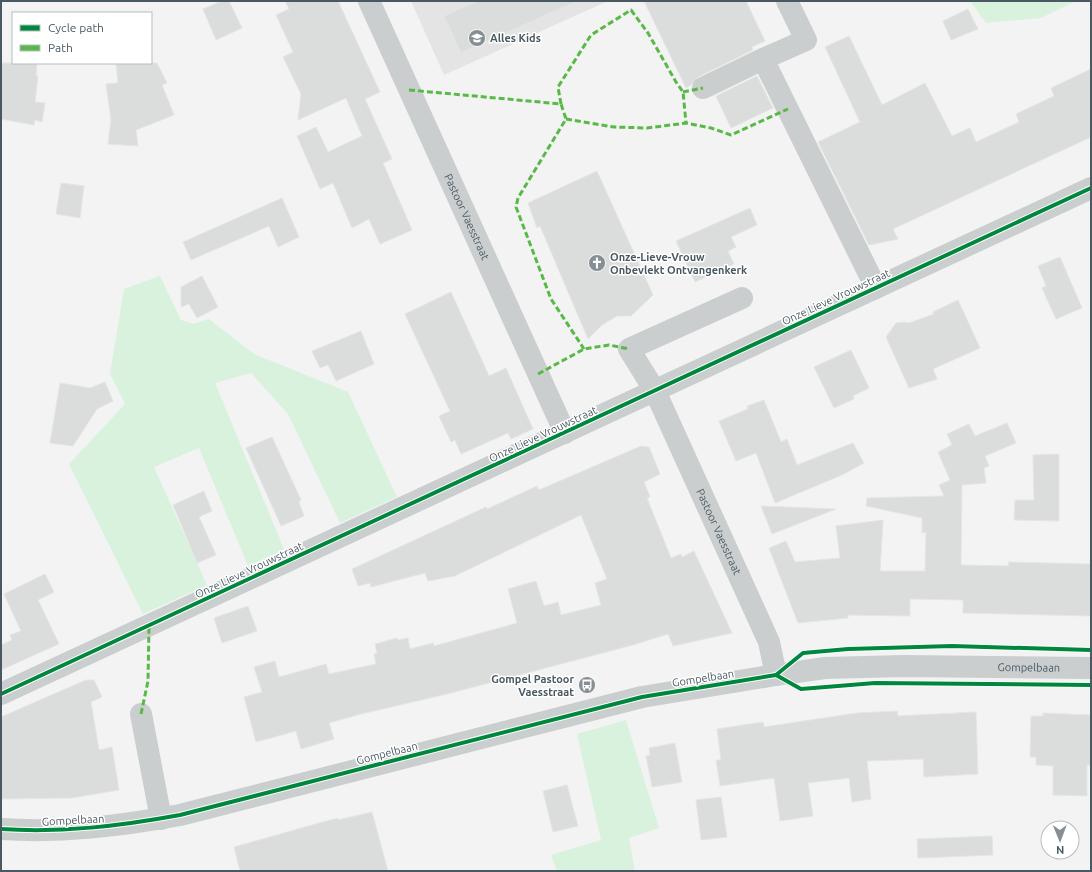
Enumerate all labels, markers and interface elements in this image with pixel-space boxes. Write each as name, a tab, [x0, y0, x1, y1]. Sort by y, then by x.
legend	[12, 12, 152, 64]
text: Cycle path	[48, 21, 104, 34]
school or university icon: Alles Kids	[467, 28, 487, 48]
place label: Alles Kids	[490, 32, 541, 44]
text: Path	[48, 41, 73, 54]
street label: Pastoor Vaesstraat	[442, 172, 492, 262]
place label: Onze-Lieve-Vrouw Onbevlekt Ontvangenkerk	[610, 251, 748, 276]
church icon: Onze-Lieve-Vrouw Onbevlekt Ontvangenkerk	[587, 253, 607, 273]
street label: Onze Lieve Vrouwstraat	[780, 266, 892, 327]
street label: Onze Lieve Vrouwstraat	[487, 403, 599, 464]
street label: Pastoor Vaesstraat	[694, 487, 744, 577]
street label: Onze Lieve Vrouwstraat	[193, 539, 305, 600]
street label: Gompelbaan	[997, 661, 1060, 674]
street label: Gompelbaan	[671, 667, 735, 689]
place label: Gompel Pastoor Vaesstraat	[491, 673, 574, 698]
bus stop icon: Gompel Pastoor Vaesstraat	[577, 675, 597, 695]
street label: Gompelbaan	[355, 740, 419, 766]
street label: Gompelbaan	[41, 812, 105, 828]
north arrow	[1040, 820, 1080, 860]
text: N	[1056, 844, 1064, 856]

